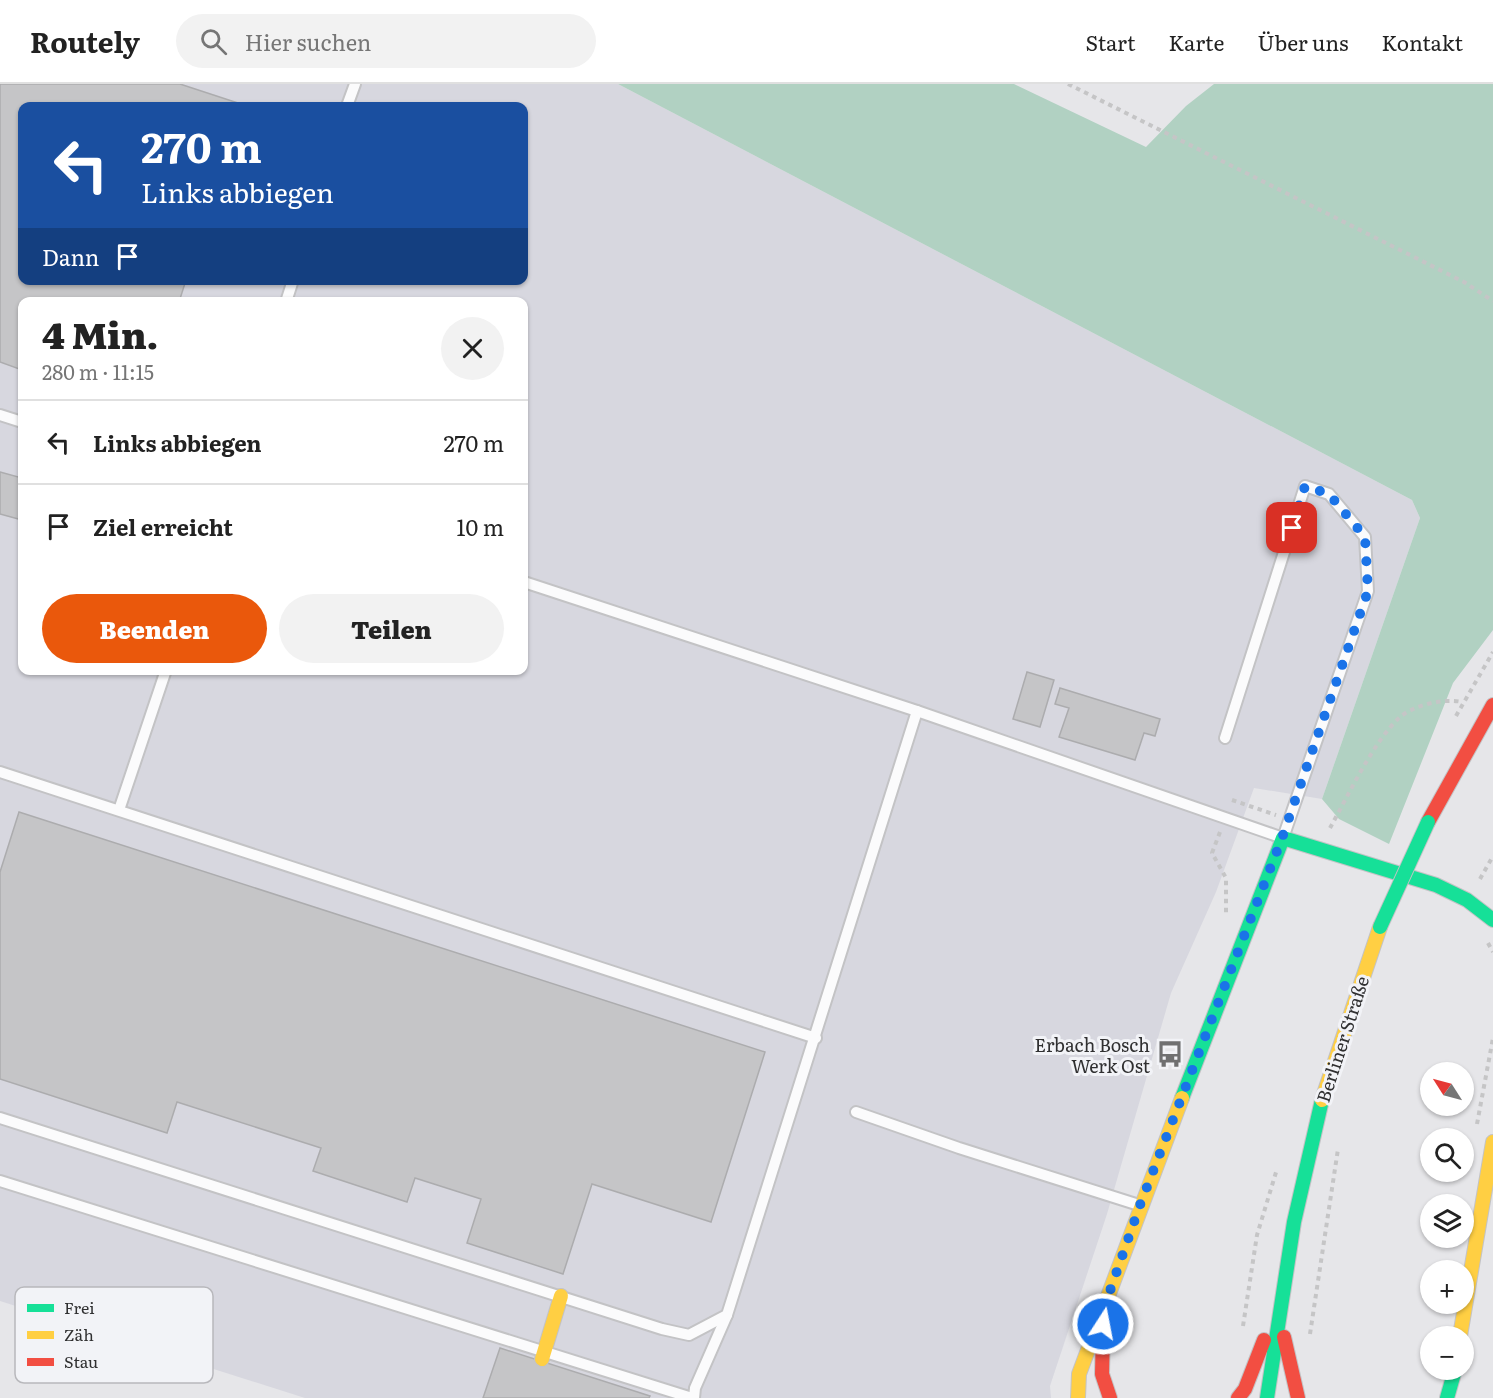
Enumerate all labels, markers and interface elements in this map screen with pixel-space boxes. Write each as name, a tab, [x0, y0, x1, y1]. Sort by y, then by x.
search box	[176, 14, 596, 68]
text: Routely	[30, 20, 140, 62]
icon: search	[197, 25, 230, 58]
text: Hier suchen	[245, 25, 371, 58]
text: Start	[1085, 26, 1136, 57]
text: Karte	[1169, 26, 1224, 57]
text: Über uns	[1257, 26, 1348, 57]
text: Kontakt	[1381, 26, 1463, 57]
text: 270 m	[141, 114, 262, 176]
icon: left	[42, 126, 120, 204]
text: Links abbiegen	[141, 171, 334, 211]
text: Dann	[42, 240, 99, 273]
icon: arrive	[111, 240, 144, 273]
text: 4 Min.	[42, 307, 158, 360]
button: close	[441, 317, 504, 380]
text: 280 m · 11:15	[42, 356, 154, 386]
icon: left	[42, 426, 75, 459]
text: Links abbiegen	[93, 426, 262, 459]
text: 270 m	[443, 426, 504, 459]
pin	[1266, 502, 1317, 553]
icon: arrive	[42, 510, 75, 543]
text: Ziel erreicht	[93, 510, 233, 543]
text: 10 m	[457, 510, 504, 543]
icon: arrive	[1275, 511, 1308, 544]
button: Beenden	[42, 594, 267, 663]
button: Teilen	[279, 594, 504, 663]
street label: Berliner Straße	[1309, 972, 1375, 1106]
place label: Erbach Bosch Werk Ost	[1034, 1031, 1151, 1079]
bus stop icon: Erbach Bosch Werk Ost	[1155, 1039, 1185, 1069]
north arrow	[1420, 1062, 1474, 1116]
map controls	[1420, 1062, 1474, 1380]
button: search	[1420, 1128, 1474, 1182]
button: layers	[1420, 1194, 1474, 1248]
button: +	[1420, 1260, 1474, 1314]
legend	[15, 1287, 213, 1383]
position arrow	[1071, 1292, 1135, 1356]
text: Frei	[64, 1295, 95, 1319]
text: Zäh	[64, 1322, 94, 1346]
button: −	[1420, 1326, 1474, 1380]
text: Stau	[64, 1349, 98, 1373]

